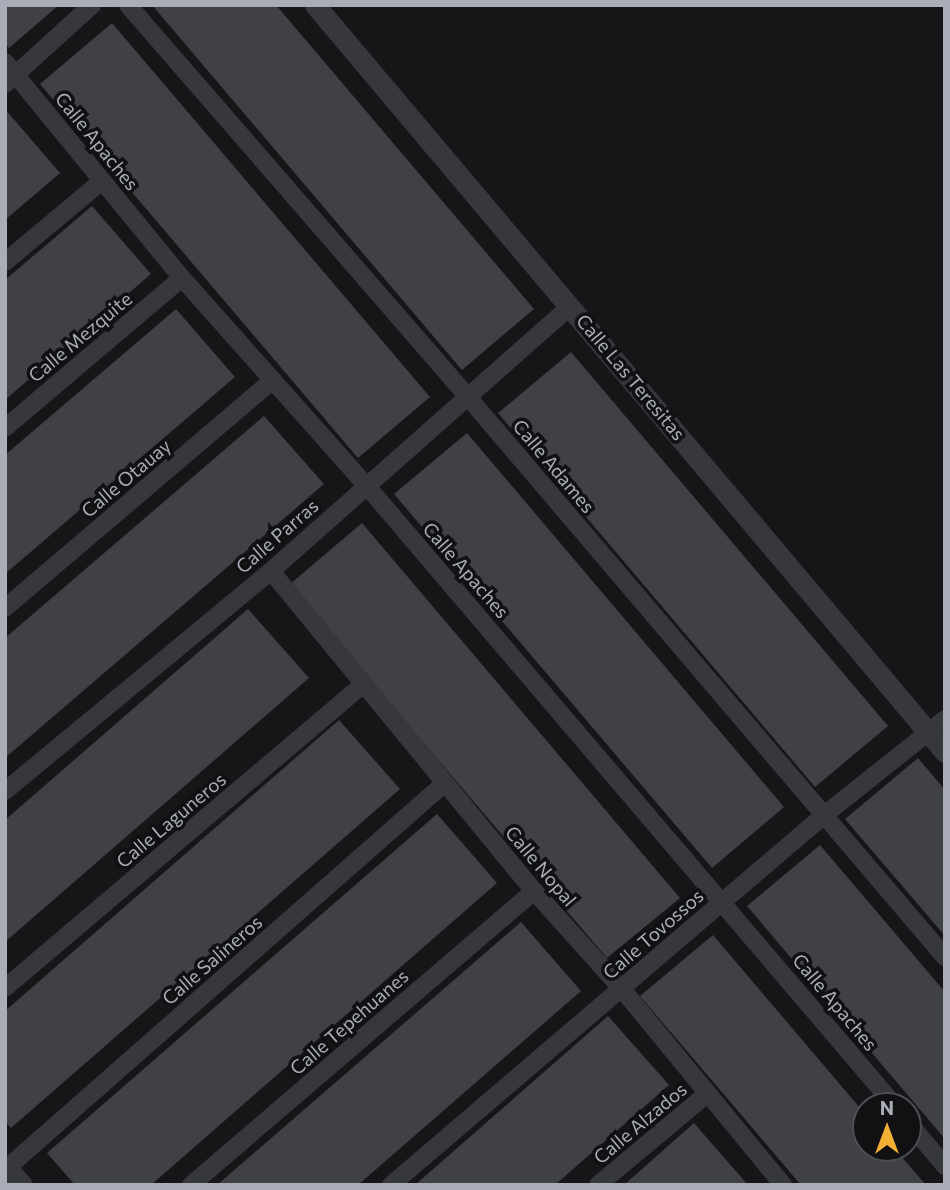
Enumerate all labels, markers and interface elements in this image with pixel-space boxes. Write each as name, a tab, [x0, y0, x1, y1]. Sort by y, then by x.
street label: Calle Apaches	[51, 87, 143, 195]
street label: Calle Mezquite	[24, 287, 136, 387]
street label: Calle Las Teresitas	[572, 309, 690, 445]
street label: Calle Adames	[508, 415, 600, 517]
street label: Calle Otauay	[77, 434, 175, 522]
street label: Calle Parras	[231, 494, 323, 578]
street label: Calle Apaches	[418, 517, 514, 623]
street label: Calle Laguneros	[112, 768, 230, 872]
street label: Calle Nopal	[501, 821, 581, 911]
street label: Calle Tovossos	[598, 884, 708, 984]
street label: Calle Salineros	[157, 910, 267, 1010]
street label: Calle Apaches	[788, 949, 882, 1055]
street label: Calle Tepehuanes	[285, 964, 413, 1080]
street label: Calle Alzados	[589, 1078, 691, 1168]
north arrow	[852, 1092, 922, 1162]
text: N	[880, 1096, 894, 1119]

